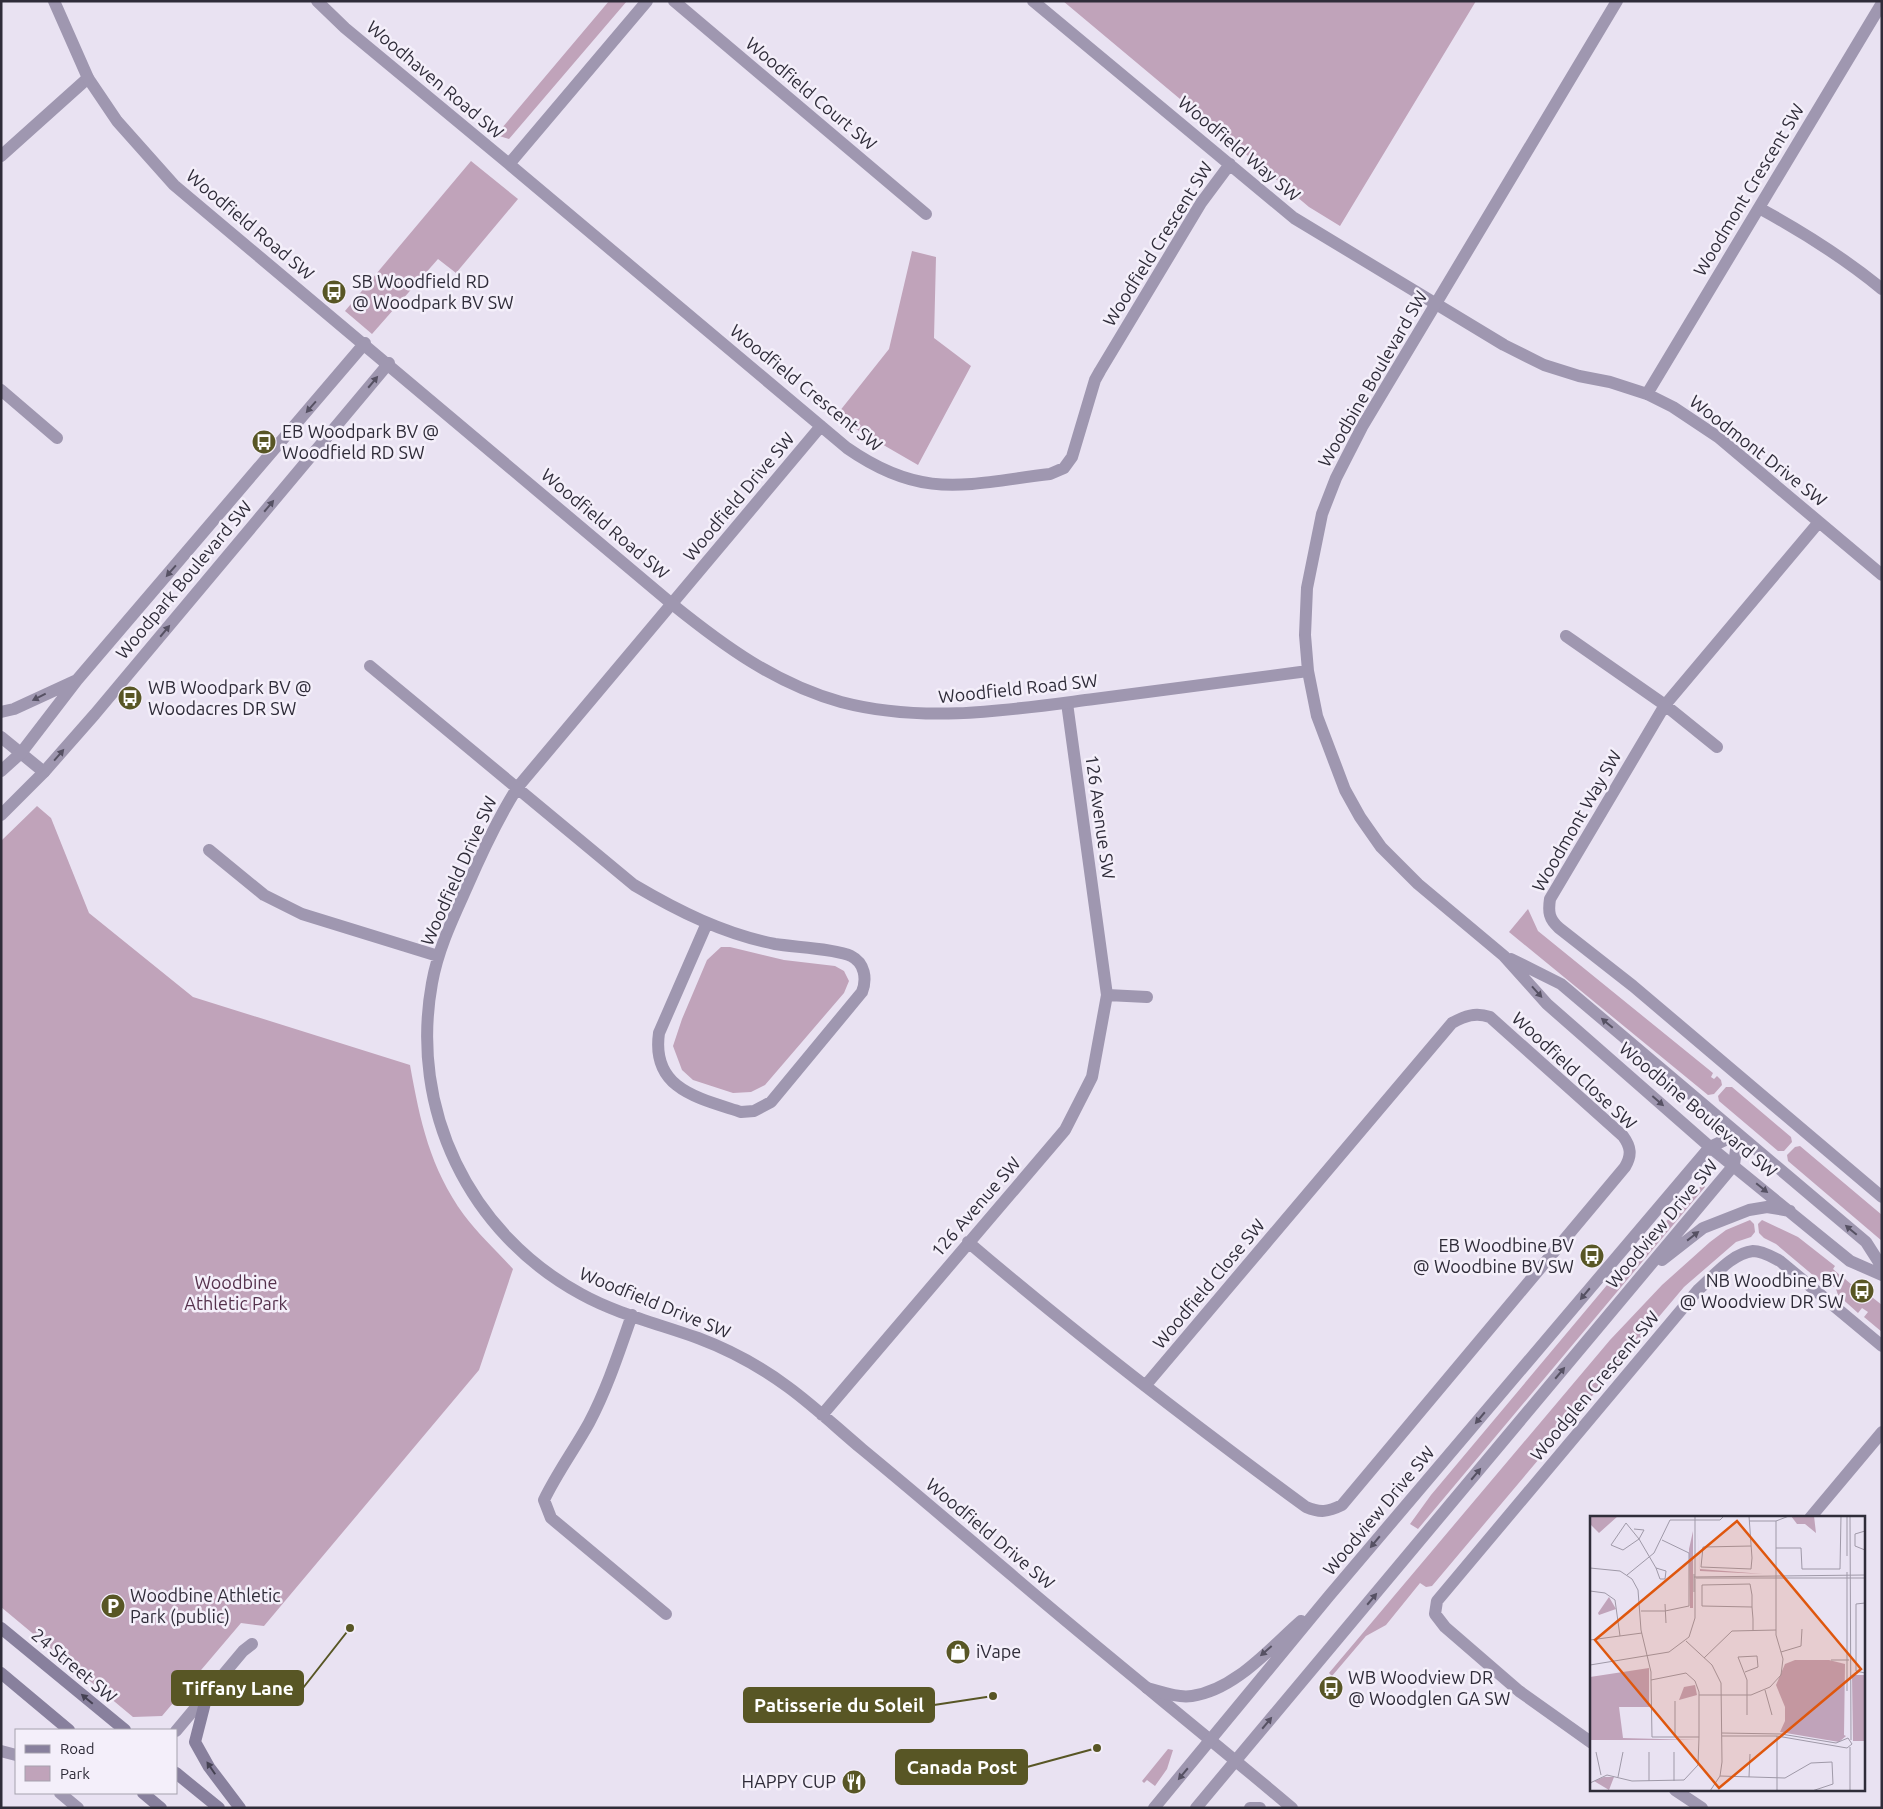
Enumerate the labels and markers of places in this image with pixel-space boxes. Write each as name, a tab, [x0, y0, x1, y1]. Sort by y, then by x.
place label: SB Woodfield RD @ Woodpark BV SW	[352, 271, 514, 312]
bus stop icon: SB Woodfield RD @ Woodpark BV SW	[321, 279, 347, 305]
place label: EB Woodpark BV @ Woodfield RD SW	[282, 421, 439, 462]
bus stop icon: EB Woodpark BV @ Woodfield RD SW	[251, 429, 277, 455]
place label: WB Woodpark BV @ Woodacres DR SW	[148, 677, 312, 718]
bus stop icon: WB Woodpark BV @ Woodacres DR SW	[117, 685, 143, 711]
place label: EB Woodbine BV @ Woodbine BV SW	[1413, 1235, 1575, 1276]
bus stop icon: EB Woodbine BV @ Woodbine BV SW	[1579, 1243, 1605, 1269]
place label: NB Woodbine BV @ Woodview DR SW	[1680, 1270, 1845, 1311]
bus stop icon: NB Woodbine BV @ Woodview DR SW	[1849, 1278, 1875, 1304]
place label: Woodbine Athletic Park (public)	[130, 1585, 281, 1627]
parking icon: Woodbine Athletic Park (public)	[100, 1593, 126, 1619]
shop icon: iVape	[945, 1639, 971, 1665]
place label: iVape	[976, 1641, 1021, 1661]
place label: WB Woodview DR @ Woodglen GA SW	[1348, 1667, 1511, 1708]
callout: Tiffany Lane	[172, 1671, 303, 1705]
bus stop icon: WB Woodview DR @ Woodglen GA SW	[1318, 1675, 1344, 1701]
callout: Patisserie du Soleil	[744, 1688, 934, 1722]
callout: Canada Post	[896, 1750, 1027, 1784]
restaurant icon: HAPPY CUP	[841, 1769, 867, 1795]
place label: HAPPY CUP	[742, 1771, 836, 1791]

